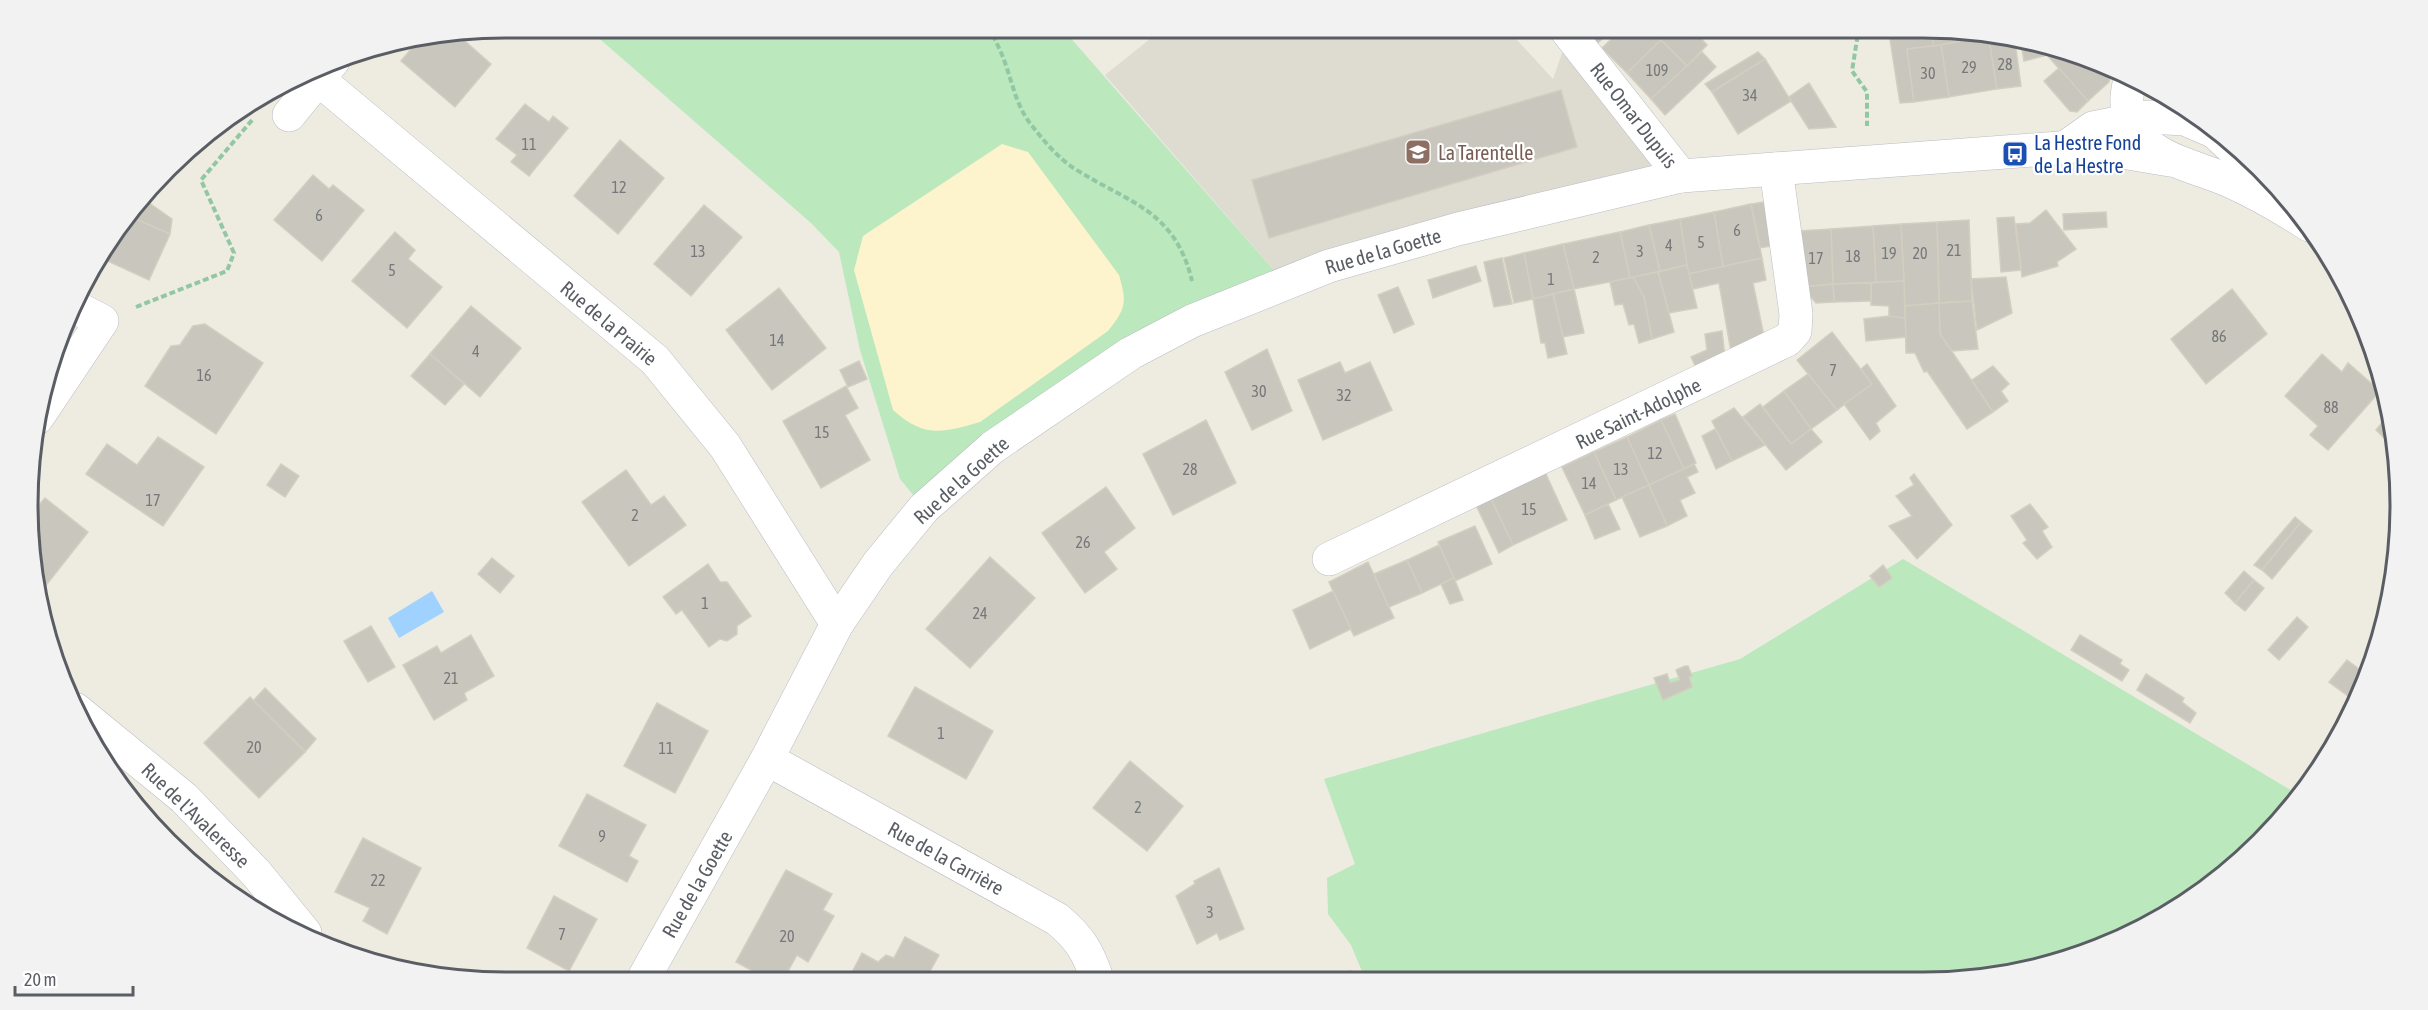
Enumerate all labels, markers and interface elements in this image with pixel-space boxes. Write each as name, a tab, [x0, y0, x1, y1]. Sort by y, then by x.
house number: 28	[1997, 55, 2013, 73]
street label: Rue Omar Dupuis	[1586, 58, 1682, 172]
house number: 29	[1961, 58, 1977, 76]
house number: 109	[1646, 61, 1668, 79]
house number: 30	[1920, 64, 1936, 82]
house number: 34	[1742, 86, 1758, 104]
place label: La Hestre Fond de La Hestre	[2034, 131, 2141, 177]
house number: 11	[521, 135, 537, 153]
school or university icon: La Tarentelle	[1403, 137, 1433, 167]
bus stop icon: La Hestre Fond de La Hestre	[2000, 139, 2030, 169]
place label: La Tarentelle	[1438, 141, 1533, 164]
house number: 12	[611, 178, 627, 196]
house number: 6	[315, 206, 323, 224]
house number: 6	[1733, 221, 1741, 239]
street label: Rue de la Goette	[1322, 223, 1444, 279]
house number: 5	[1697, 233, 1705, 251]
house number: 4	[1665, 236, 1673, 254]
house number: 21	[1946, 241, 1962, 259]
house number: 13	[690, 242, 706, 260]
house number: 3	[1636, 242, 1644, 260]
house number: 19	[1881, 244, 1897, 262]
house number: 20	[1912, 244, 1928, 262]
house number: 18	[1845, 247, 1861, 265]
house number: 2	[1592, 248, 1600, 266]
house number: 17	[1808, 249, 1824, 267]
house number: 5	[388, 261, 396, 279]
house number: 1	[1547, 270, 1555, 288]
street label: Rue de la Prairie	[556, 276, 662, 370]
house number: 86	[2211, 327, 2227, 345]
house number: 14	[769, 331, 785, 349]
house number: 4	[472, 342, 480, 360]
house number: 7	[1829, 361, 1837, 379]
house number: 16	[196, 366, 212, 384]
street label: Rue Saint-Adolphe	[1572, 373, 1704, 453]
house number: 30	[1251, 382, 1267, 400]
house number: 32	[1336, 386, 1352, 404]
house number: 88	[2323, 398, 2339, 416]
house number: 15	[814, 423, 830, 441]
street label: Rue de la Goette	[909, 431, 1013, 529]
house number: 12	[1647, 444, 1663, 462]
house number: 28	[1182, 460, 1198, 478]
house number: 13	[1613, 460, 1629, 478]
house number: 14	[1581, 474, 1597, 492]
house number: 17	[145, 491, 161, 509]
house number: 15	[1521, 500, 1537, 518]
house number: 2	[631, 506, 639, 524]
house number: 26	[1075, 533, 1091, 551]
house number: 1	[701, 594, 709, 612]
house number: 24	[972, 604, 988, 622]
house number: 21	[443, 669, 459, 687]
house number: 1	[937, 724, 945, 742]
house number: 20	[246, 738, 262, 756]
house number: 11	[658, 739, 674, 757]
street label: Rue de l'Avaleresse	[137, 758, 255, 872]
house number: 2	[1134, 798, 1142, 816]
street label: Rue de la Carrière	[884, 817, 1008, 899]
street label: Rue de la Goette	[657, 826, 737, 942]
house number: 9	[598, 827, 606, 845]
house number: 22	[370, 871, 386, 889]
house number: 3	[1206, 903, 1214, 921]
house number: 7	[558, 925, 566, 943]
house number: 20	[779, 927, 795, 945]
scale bar	[15, 959, 134, 997]
text: 20 m	[24, 969, 56, 990]

